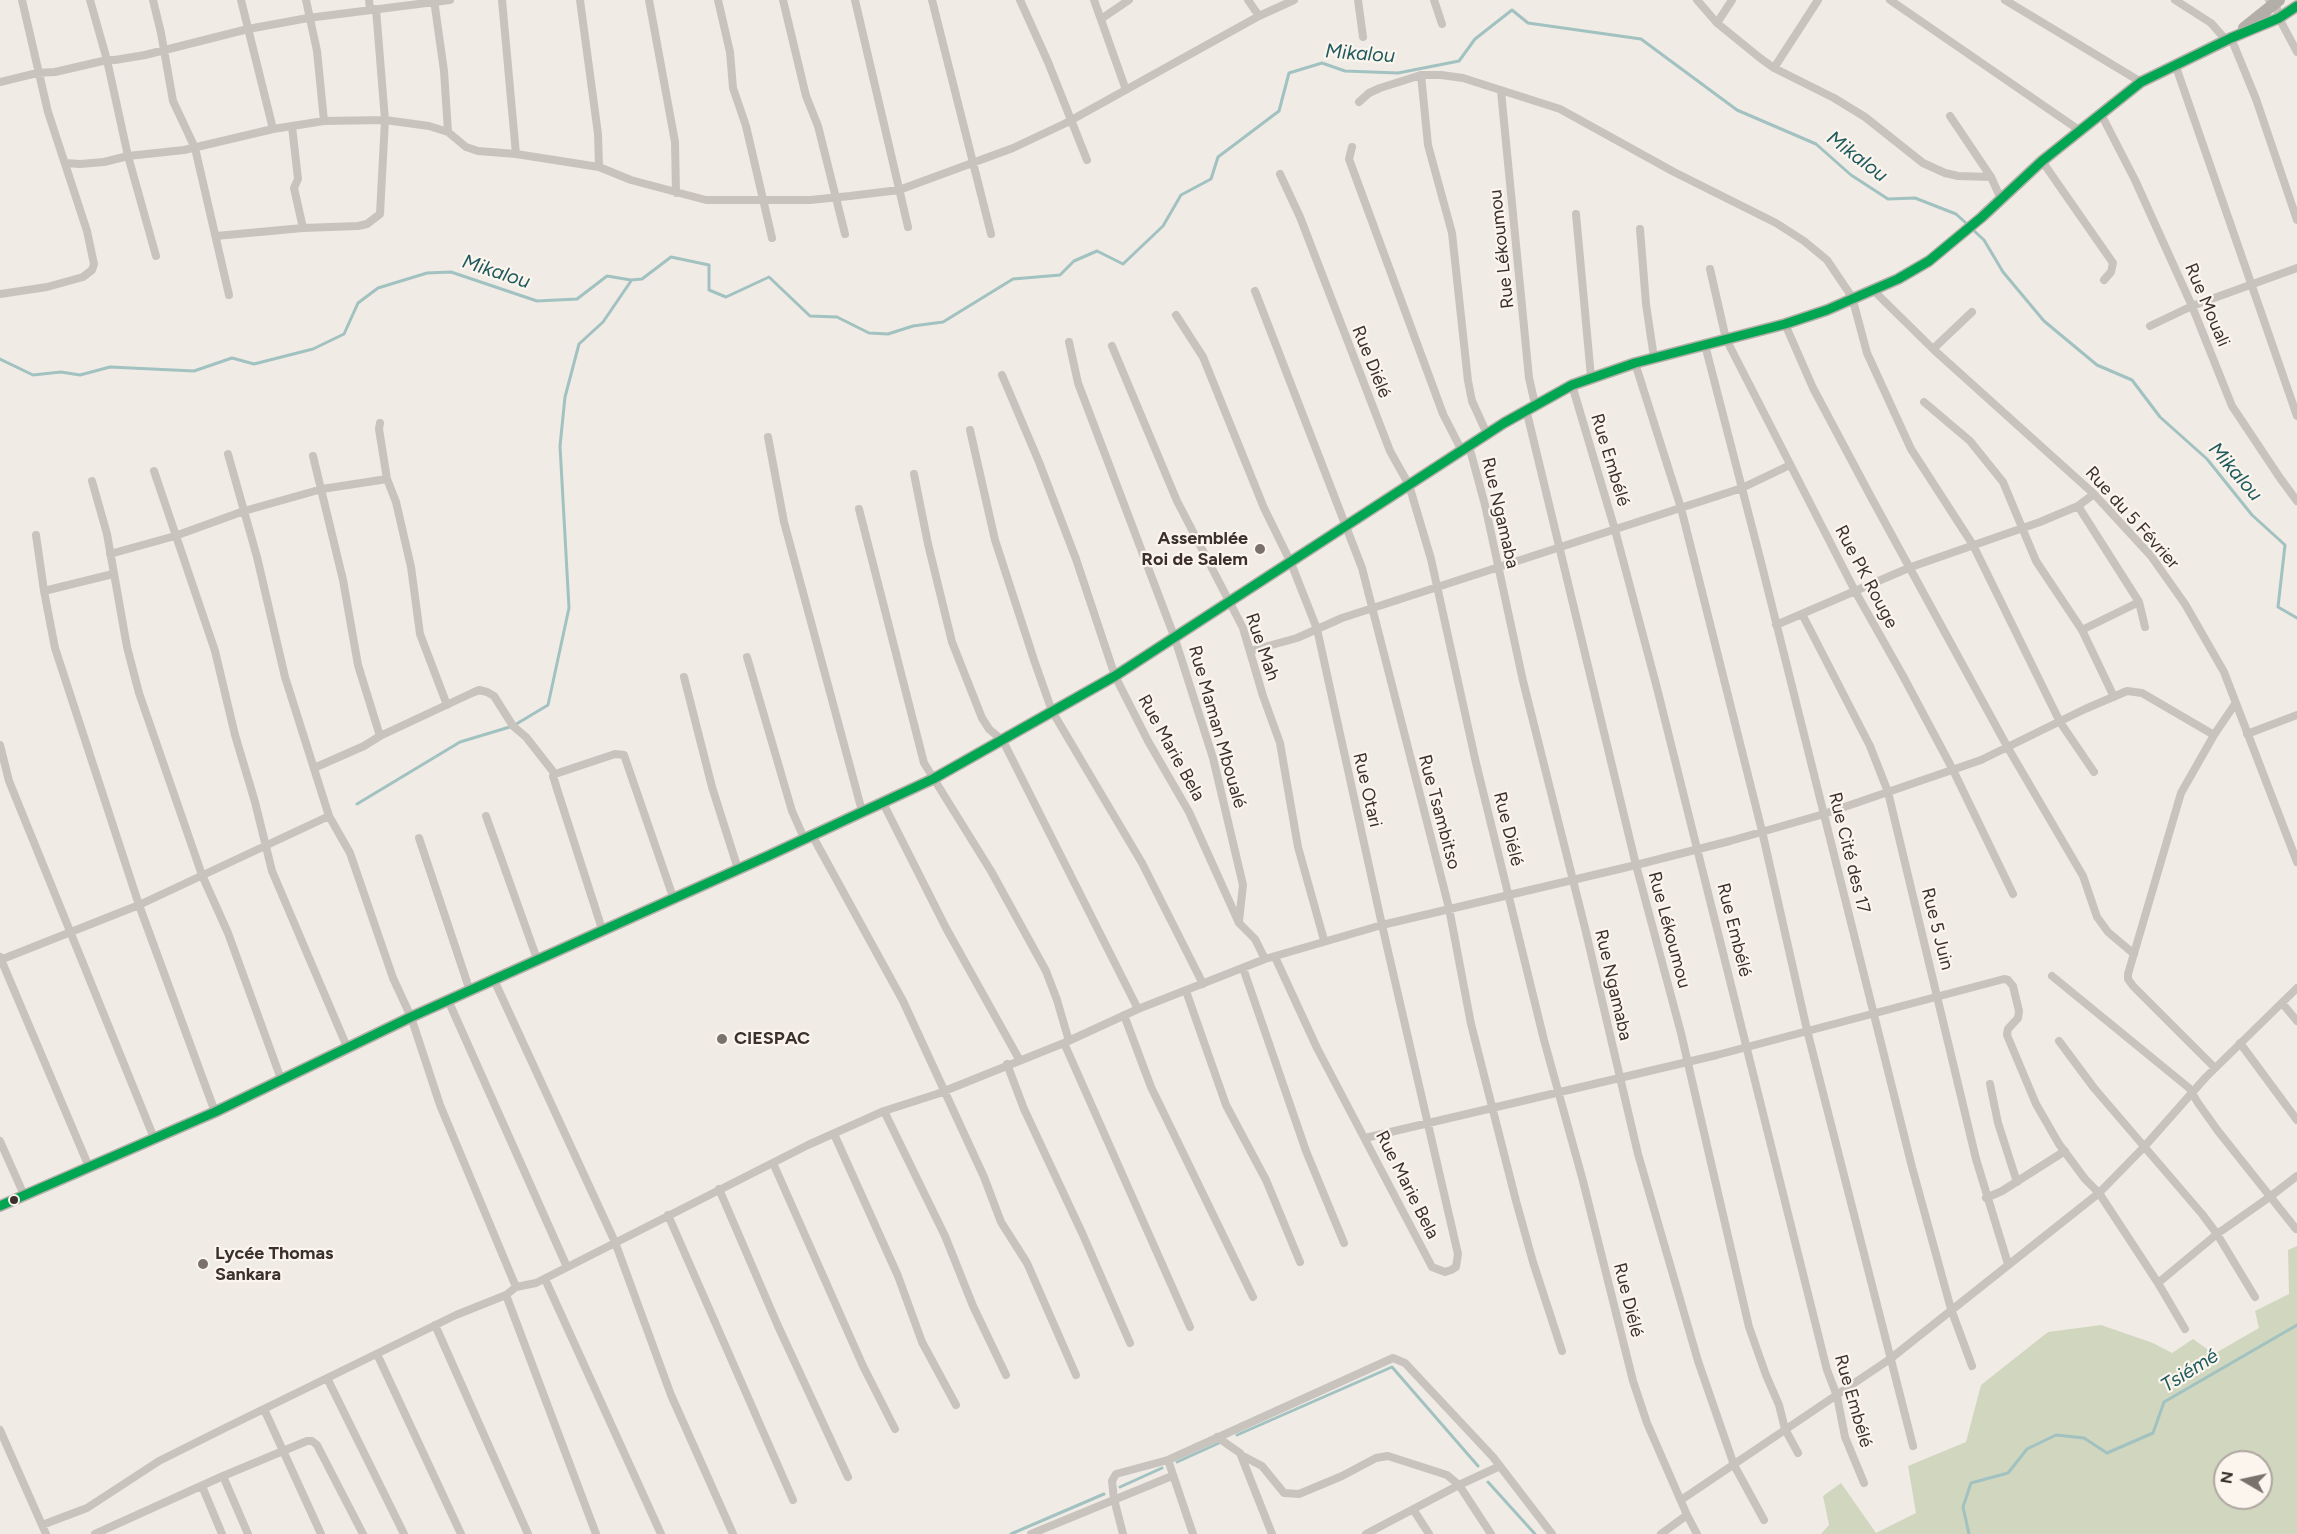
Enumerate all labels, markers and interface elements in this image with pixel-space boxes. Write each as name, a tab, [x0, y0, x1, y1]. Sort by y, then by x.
water label: Mikalou	[1324, 40, 1396, 68]
water label: Mikalou	[1822, 126, 1892, 188]
street label: Rue Lékoumou	[1485, 188, 1519, 310]
water label: Mikalou	[459, 250, 533, 294]
street label: Rue Mouali	[2180, 260, 2234, 350]
street label: Rue Diélé	[1347, 323, 1395, 401]
street label: Rue Embélé	[1586, 411, 1634, 509]
water label: Mikalou	[2203, 438, 2267, 506]
street label: Rue Ngamaba	[1477, 455, 1523, 571]
street label: Rue du 5 Février	[2080, 462, 2184, 574]
street label: Rue PK Rouge	[1830, 522, 1902, 632]
place label: Assemblée Roi de Salem	[1141, 528, 1248, 570]
marker: Assemblée Roi de Salem	[1253, 542, 1267, 556]
street label: Rue Mah	[1240, 610, 1284, 684]
street label: Rue Maman Mboualé	[1183, 643, 1251, 811]
street label: Rue Marie Bela	[1133, 691, 1209, 805]
street label: Rue Otari	[1348, 751, 1386, 829]
street label: Rue Tsambitso	[1413, 752, 1465, 872]
street label: Rue Diélé	[1488, 790, 1528, 868]
street label: Rue Cité des 17	[1824, 790, 1874, 916]
street label: Rue Lékoumou	[1643, 869, 1695, 991]
street label: Rue Embélé	[1712, 881, 1756, 979]
street label: Rue 5 Juin	[1916, 886, 1958, 972]
street label: Rue Ngamaba	[1590, 927, 1636, 1043]
place label: CIESPAC	[734, 1028, 810, 1050]
marker: CIESPAC	[715, 1032, 729, 1046]
street label: Rue Marie Bela	[1370, 1127, 1444, 1243]
unlabelled marker	[8, 1194, 20, 1206]
place label: Lycée Thomas Sankara	[215, 1243, 333, 1286]
marker: Lycée Thomas Sankara	[196, 1257, 210, 1271]
street label: Rue Diélé	[1608, 1261, 1648, 1339]
water label: Tsiémé	[2157, 1344, 2223, 1398]
street label: Rue Embélé	[1829, 1352, 1877, 1450]
north arrow	[2213, 1450, 2273, 1510]
text: N	[2216, 1470, 2237, 1485]

